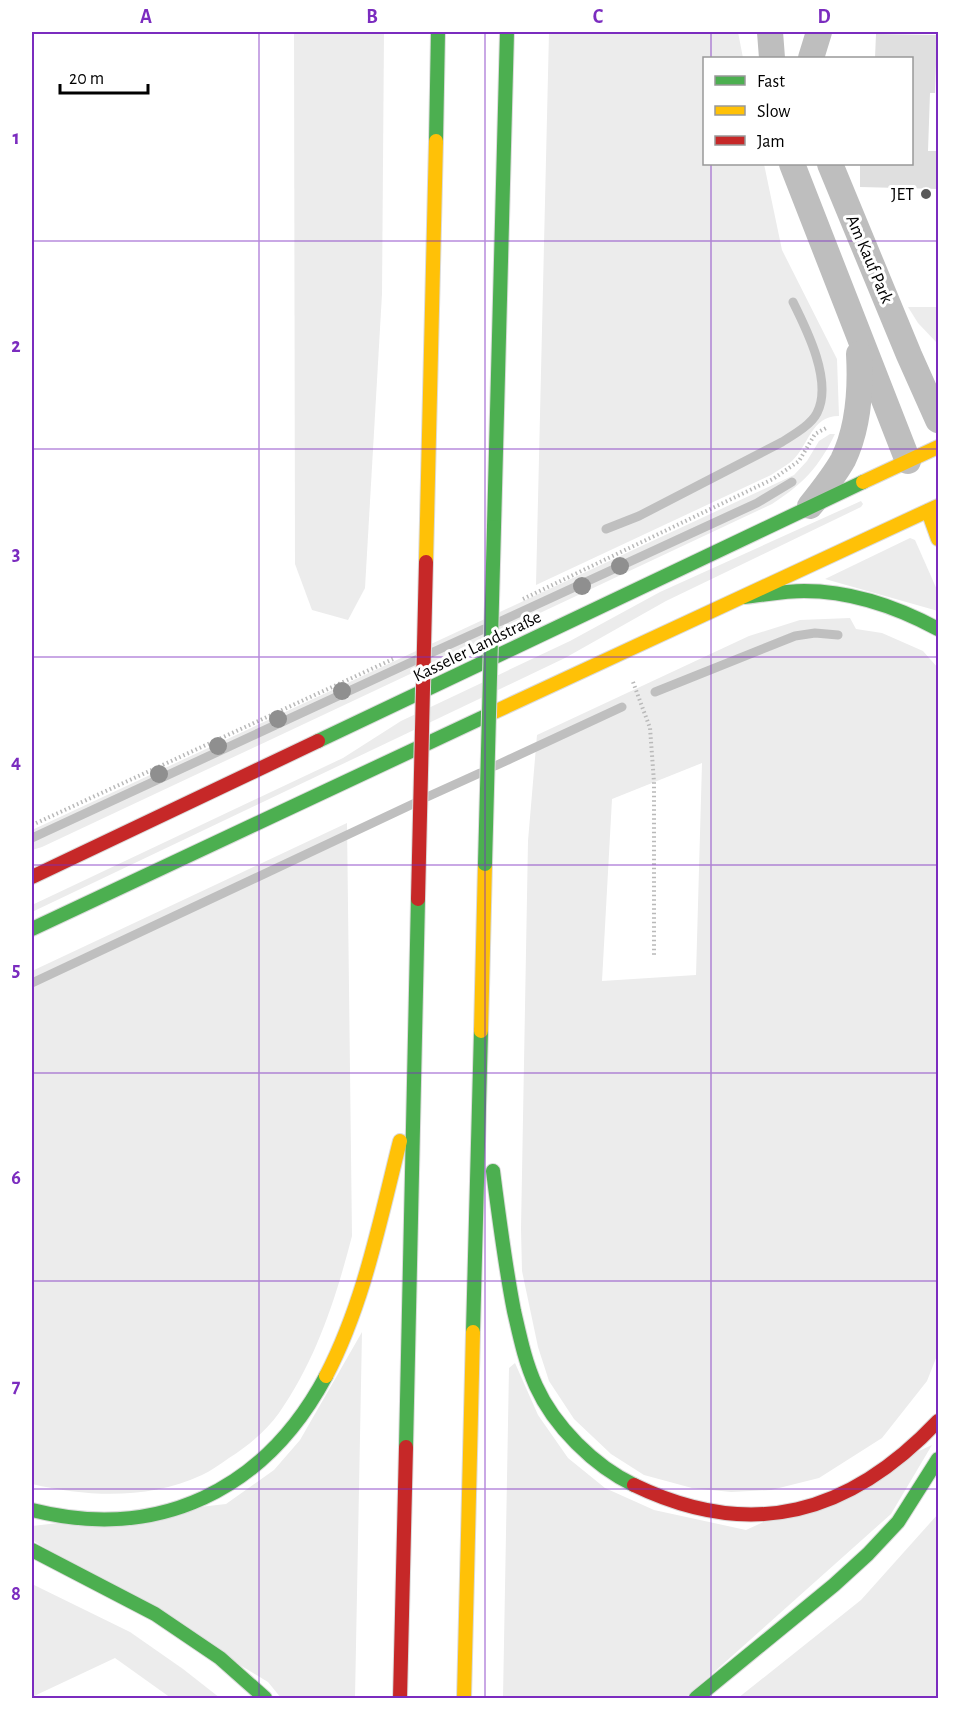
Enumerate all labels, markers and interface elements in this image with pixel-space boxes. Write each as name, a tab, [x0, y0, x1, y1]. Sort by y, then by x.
text: A	[140, 7, 152, 27]
text: B	[366, 7, 378, 27]
text: C	[593, 7, 604, 27]
text: D	[817, 7, 831, 27]
scale bar	[60, 57, 148, 95]
legend	[703, 57, 913, 165]
text: 20 m	[69, 70, 104, 88]
text: Fast	[757, 73, 785, 91]
text: Slow	[757, 103, 790, 121]
text: 1	[12, 128, 20, 148]
text: Jam	[757, 133, 785, 151]
place label: JET	[891, 186, 914, 204]
marker: JET	[919, 187, 933, 201]
street label: Am Kauf Park	[842, 213, 896, 307]
text: 2	[11, 336, 21, 356]
text: 3	[12, 544, 20, 564]
street label: Kasseler Landstraße	[411, 608, 544, 686]
text: 4	[11, 752, 21, 772]
text: 5	[12, 960, 20, 980]
text: 6	[11, 1168, 21, 1188]
text: 7	[12, 1376, 21, 1396]
text: 8	[11, 1584, 21, 1604]

